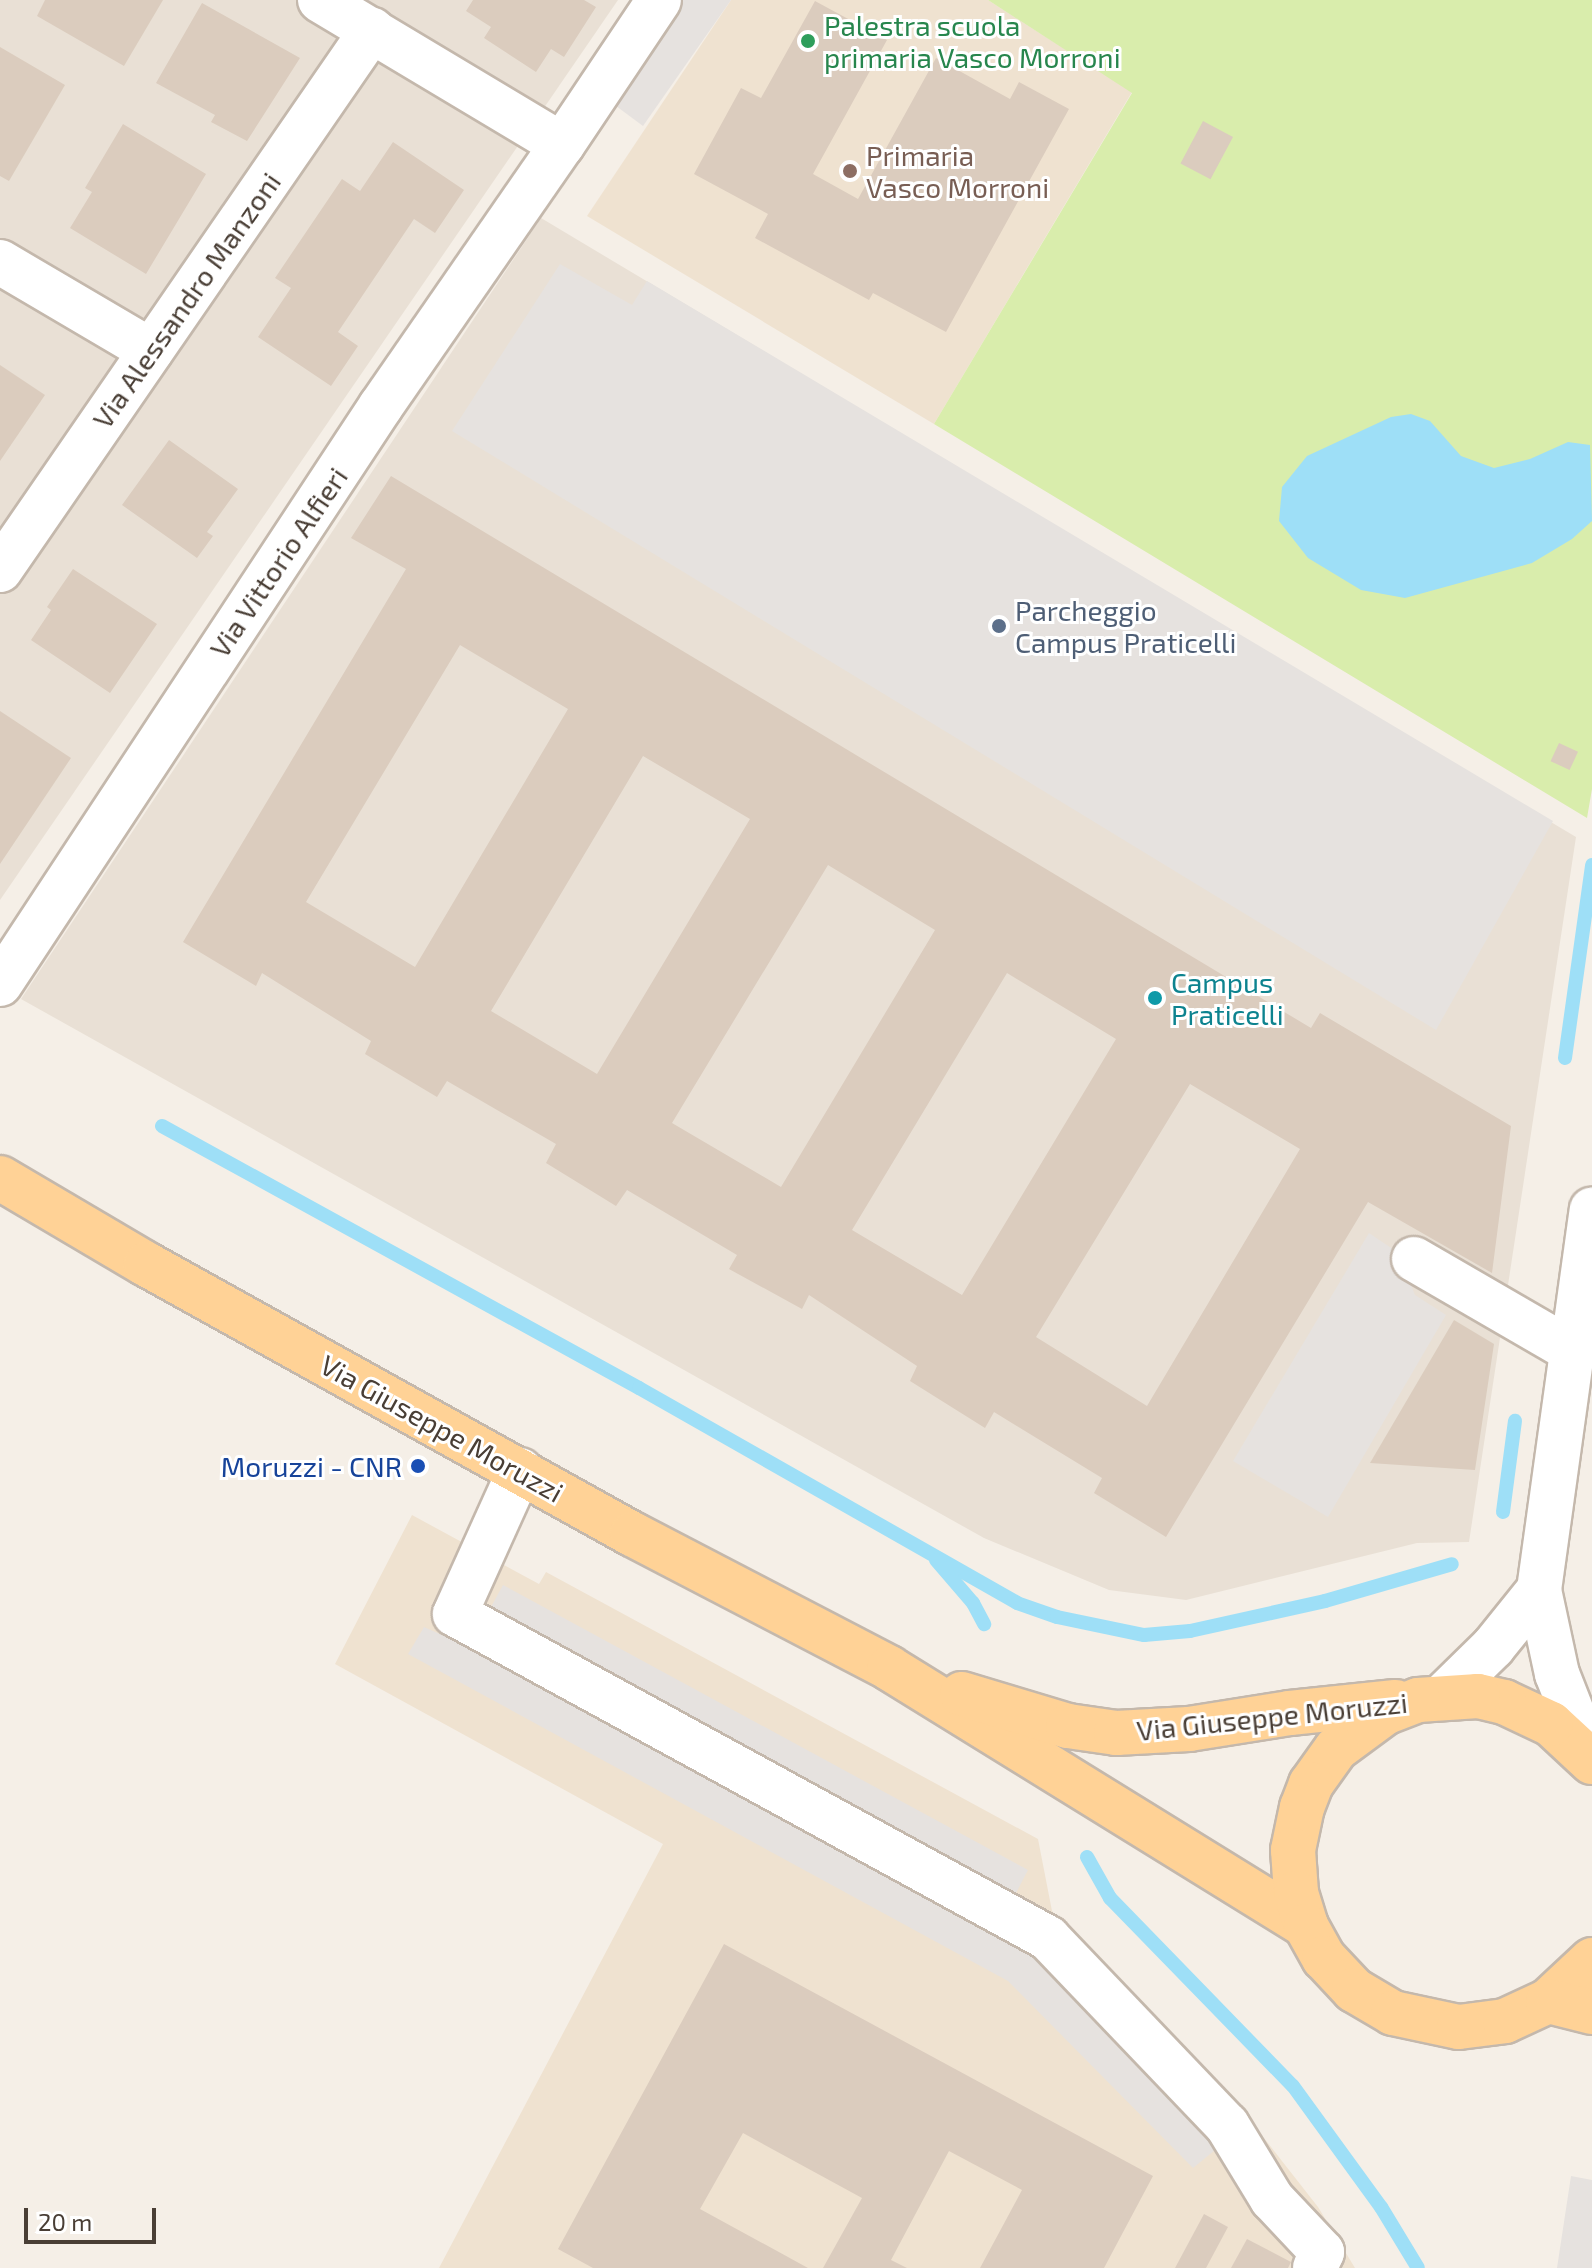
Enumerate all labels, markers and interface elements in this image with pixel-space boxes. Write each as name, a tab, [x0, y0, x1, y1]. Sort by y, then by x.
place label: Palestra scuola primaria Vasco Morroni	[824, 8, 1121, 74]
marker: Palestra scuola primaria Vasco Morroni	[799, 32, 817, 50]
place label: Primaria Vasco Morroni	[866, 138, 1049, 204]
marker: Primaria Vasco Morroni	[841, 162, 859, 180]
street label: Via Alessandro Manzoni	[85, 165, 287, 435]
street label: Via Vittorio Alfieri	[202, 460, 354, 664]
place label: Parcheggio Campus Praticelli	[1015, 593, 1236, 659]
marker: Parcheggio Campus Praticelli	[990, 617, 1008, 635]
place label: Campus Praticelli	[1171, 965, 1284, 1031]
marker: Campus Praticelli	[1146, 989, 1164, 1007]
street label: Via Giuseppe Moruzzi	[315, 1347, 569, 1509]
place label: Moruzzi - CNR	[221, 1449, 402, 1483]
marker: Moruzzi - CNR	[409, 1457, 427, 1475]
street label: Via Giuseppe Moruzzi	[1135, 1685, 1409, 1747]
scale bar	[28, 2192, 160, 2242]
text: 20 m	[38, 2207, 92, 2236]

